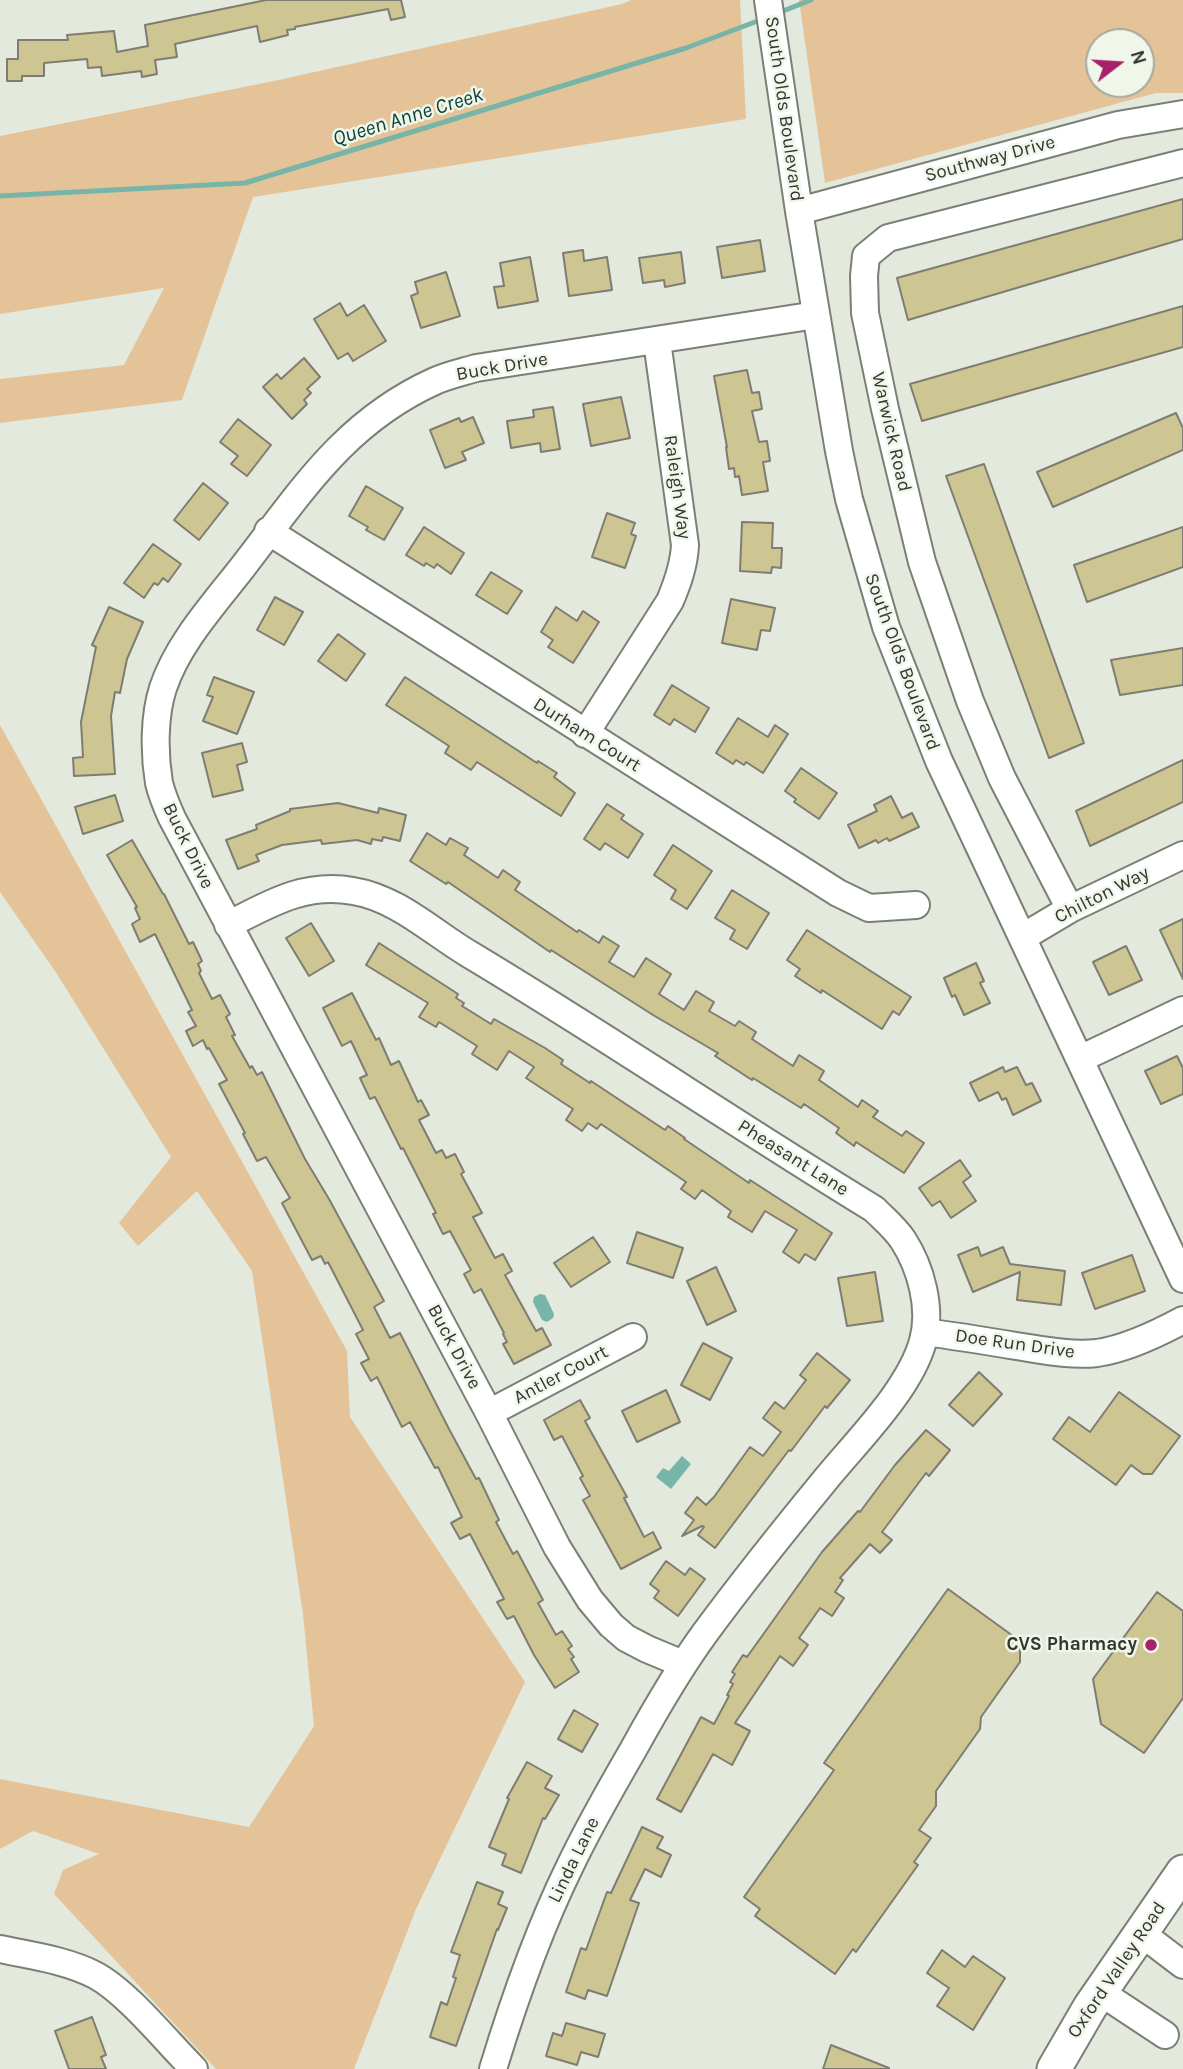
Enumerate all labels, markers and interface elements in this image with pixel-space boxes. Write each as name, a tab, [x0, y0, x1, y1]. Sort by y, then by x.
street label: South Olds Boulevard	[760, 15, 808, 203]
north arrow	[1085, 28, 1155, 98]
text: N	[1126, 48, 1151, 67]
water label: Queen Anne Creek	[330, 82, 486, 152]
street label: Southway Drive	[922, 131, 1058, 187]
street label: Buck Drive	[454, 348, 550, 386]
street label: Warwick Road	[866, 370, 916, 494]
street label: Raleigh Way	[658, 433, 696, 541]
street label: South Olds Boulevard	[859, 570, 945, 754]
street label: Durham Court	[529, 693, 645, 777]
street label: Buck Drive	[157, 799, 219, 893]
street label: Chilton Way	[1051, 861, 1153, 929]
street label: Pheasant Lane	[733, 1115, 853, 1201]
street label: Buck Drive	[422, 1301, 486, 1393]
street label: Doe Run Drive	[954, 1324, 1076, 1364]
street label: Antler Court	[510, 1341, 612, 1409]
place label: CVS Pharmacy	[1006, 1634, 1137, 1656]
marker: CVS Pharmacy	[1143, 1637, 1159, 1653]
street label: Linda Lane	[543, 1813, 605, 1907]
street label: Oxford Valley Road	[1063, 1897, 1171, 2043]

